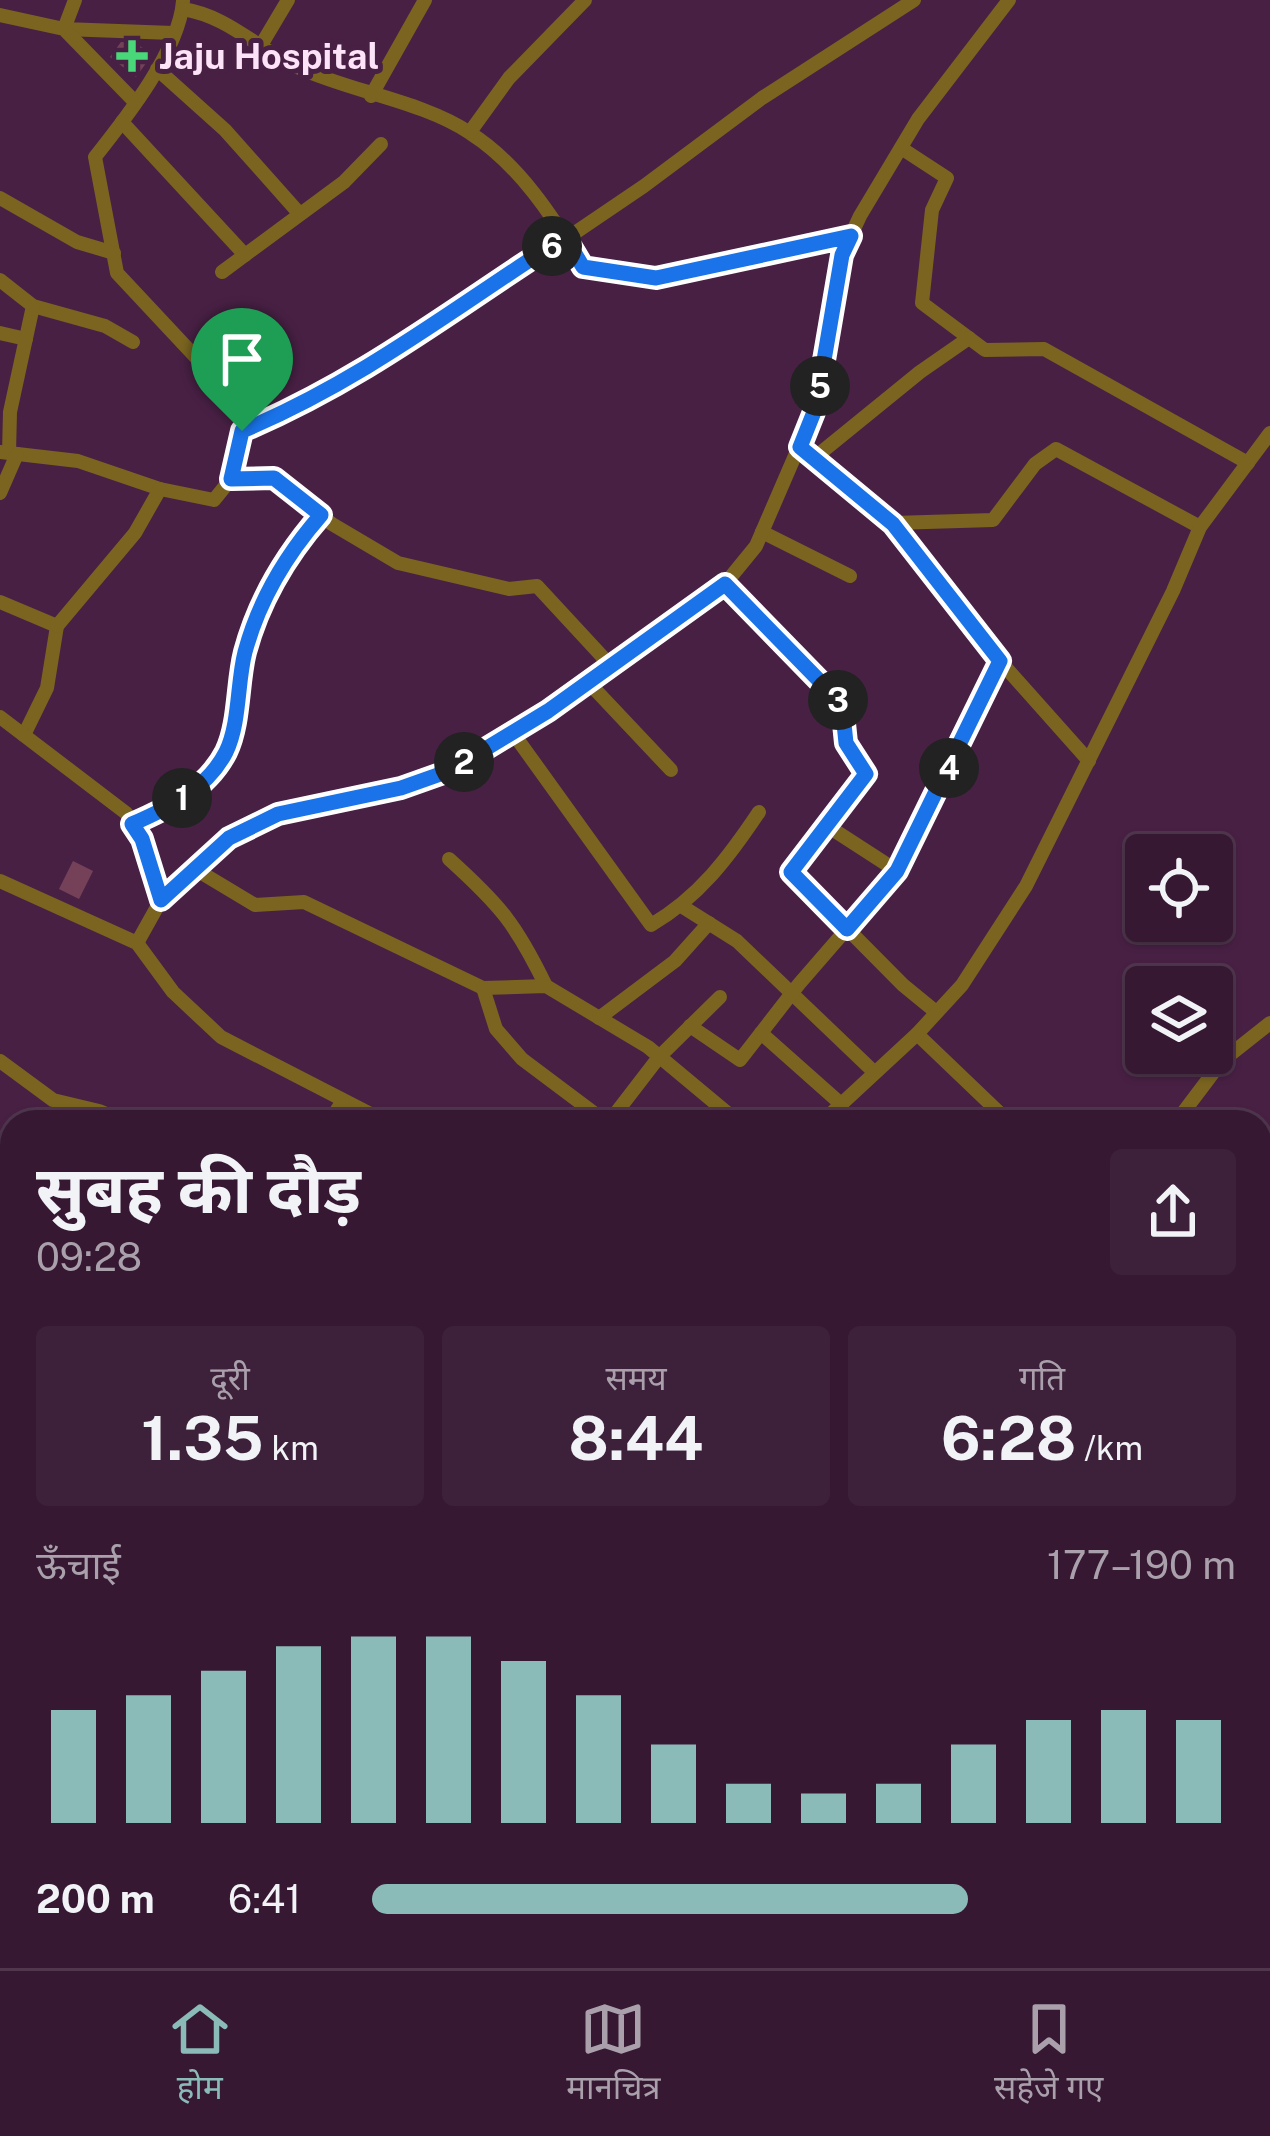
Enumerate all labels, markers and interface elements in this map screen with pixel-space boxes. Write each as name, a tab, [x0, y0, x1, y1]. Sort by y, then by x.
place label: Jaju Hospital	[159, 35, 379, 77]
marker: Jaju Hospital	[116, 40, 148, 72]
pin: 6	[522, 216, 582, 276]
text: 6	[541, 227, 563, 265]
pin	[191, 308, 293, 431]
icon: arrive	[209, 326, 275, 392]
pin: 5	[790, 356, 850, 416]
text: 5	[809, 367, 831, 405]
pin: 3	[808, 670, 868, 730]
text: 3	[827, 681, 849, 719]
pin: 2	[434, 732, 494, 792]
pin: 4	[919, 738, 979, 798]
text: 2	[454, 743, 474, 781]
text: 4	[938, 749, 960, 787]
pin: 1	[152, 768, 212, 828]
text: 1	[175, 779, 189, 817]
map controls	[1125, 834, 1233, 1074]
button: locate	[1125, 834, 1233, 942]
button: layers	[1125, 966, 1233, 1074]
button: share	[1110, 1149, 1236, 1275]
text: सुबह की दौड़	[36, 1150, 361, 1228]
text: 09:28	[36, 1234, 142, 1280]
text: दूरी	[210, 1359, 250, 1397]
text: समय	[605, 1359, 667, 1397]
text: गति	[1019, 1359, 1065, 1397]
text: 1.35	[141, 1403, 264, 1474]
text: 8:44	[569, 1403, 703, 1474]
text: 6:28	[941, 1403, 1076, 1474]
text: km	[264, 1429, 319, 1467]
text: /km	[1076, 1429, 1143, 1467]
text: ऊँचाई	[36, 1542, 121, 1588]
text: 177–190 m	[1047, 1542, 1236, 1588]
text: 200 m	[36, 1876, 155, 1922]
text: 6:41	[228, 1876, 301, 1922]
tab: होम	[167, 1996, 233, 2112]
tab: मानचित्र	[566, 1996, 661, 2112]
tab: सहेजे गए	[994, 1996, 1103, 2112]

